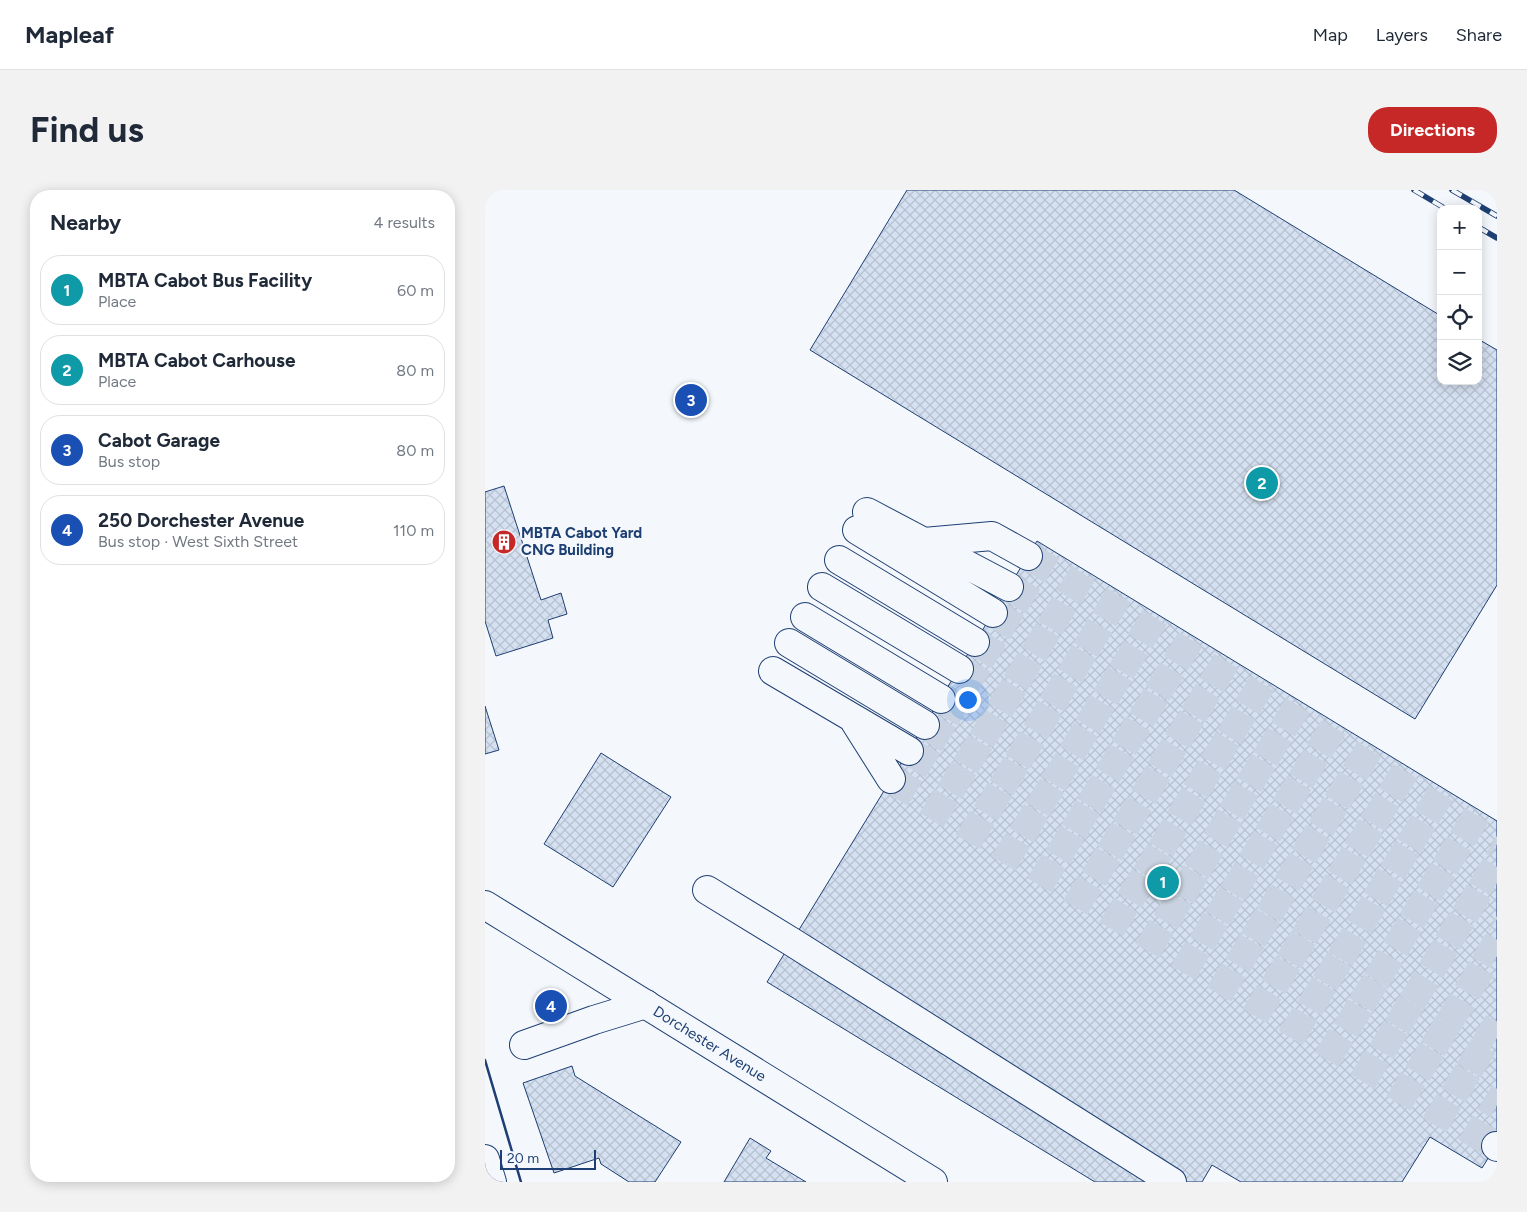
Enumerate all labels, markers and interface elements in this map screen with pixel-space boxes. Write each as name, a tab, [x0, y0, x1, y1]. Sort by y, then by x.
text: Mapleaf	[25, 20, 114, 49]
text: Map	[1313, 24, 1348, 46]
text: Layers	[1376, 24, 1428, 46]
text: Share	[1456, 24, 1502, 46]
button: Directions	[1368, 107, 1497, 153]
text: Find us	[30, 109, 144, 151]
map controls	[1437, 205, 1482, 385]
button: +	[1437, 205, 1482, 250]
text: Nearby	[50, 210, 121, 235]
text: 4 results	[374, 213, 435, 232]
button: −	[1437, 250, 1482, 295]
text: MBTA Cabot Bus Facility	[98, 269, 312, 292]
text: 1	[64, 281, 70, 300]
text: 60 m	[397, 281, 434, 300]
text: Place	[98, 292, 136, 311]
button: locate	[1437, 295, 1482, 340]
button: layers	[1437, 340, 1482, 385]
text: MBTA Cabot Carhouse	[98, 349, 295, 372]
text: 2	[62, 361, 72, 380]
text: 80 m	[396, 361, 434, 380]
text: Place	[98, 372, 136, 391]
pin: 3	[675, 381, 707, 419]
text: Cabot Garage	[98, 429, 220, 452]
text: 3	[63, 441, 71, 460]
text: 80 m	[396, 441, 434, 460]
text: Bus stop	[98, 452, 160, 471]
pin: 2	[1246, 464, 1278, 502]
text: 250 Dorchester Avenue	[98, 509, 304, 532]
text: 4	[62, 521, 72, 540]
text: 110 m	[393, 521, 434, 540]
place label: MBTA Cabot Yard CNG Building	[521, 524, 642, 559]
building icon: MBTA Cabot Yard CNG Building	[491, 529, 517, 555]
text: Bus stop · West Sixth Street	[98, 532, 298, 551]
your location	[955, 687, 981, 713]
pin: 1	[1147, 863, 1179, 901]
pin: 4	[535, 987, 567, 1025]
street label: Dorchester Avenue	[650, 1002, 769, 1085]
scale bar	[500, 1147, 596, 1170]
text: 20 m	[507, 1150, 539, 1167]

